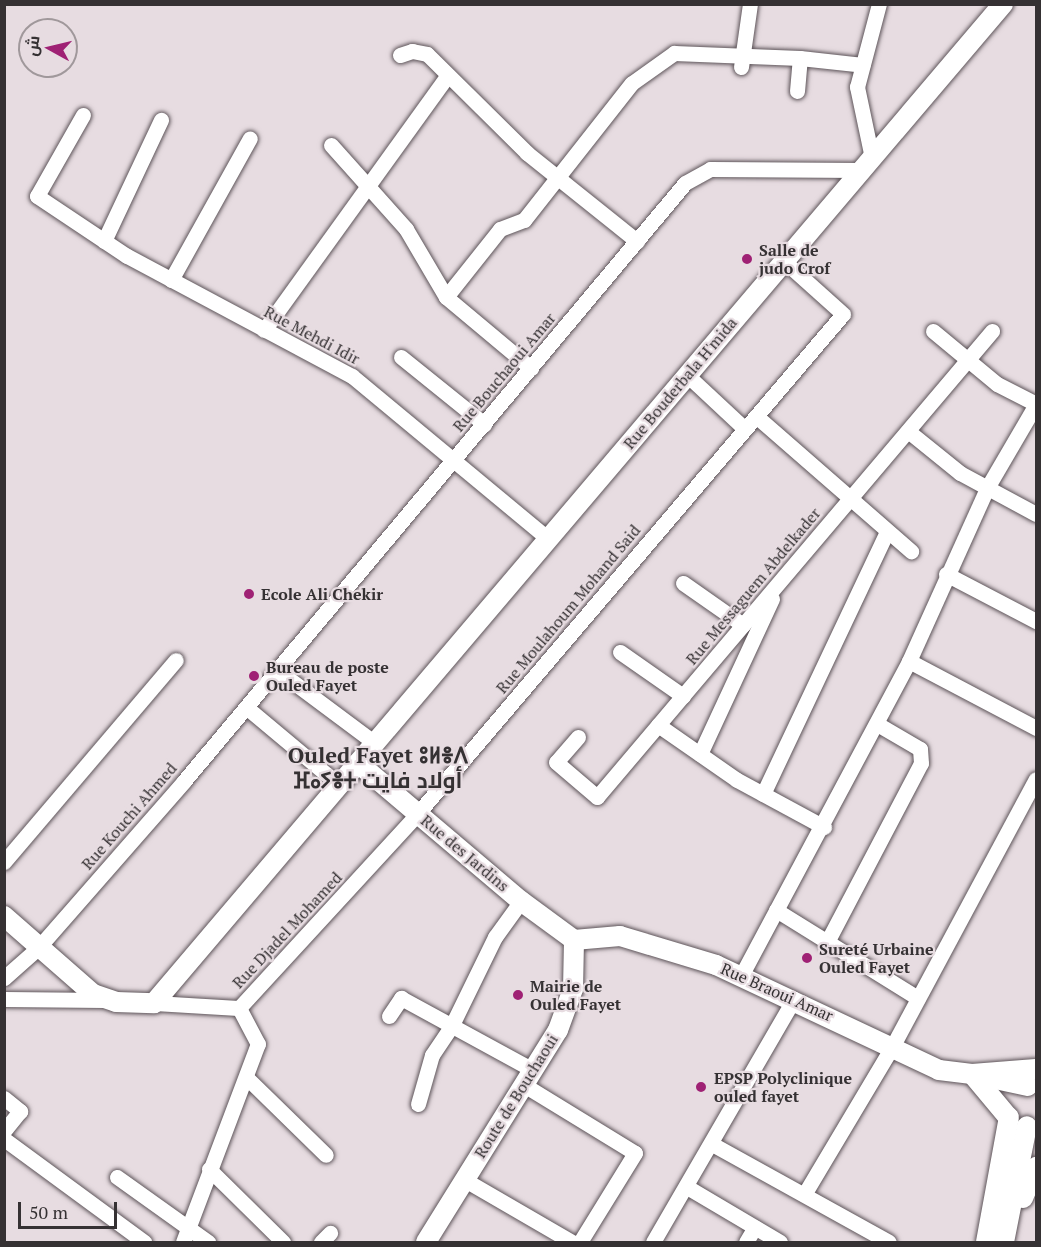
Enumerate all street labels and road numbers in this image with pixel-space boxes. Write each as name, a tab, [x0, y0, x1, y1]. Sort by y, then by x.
street label: Rue Mehdi Idir	[261, 302, 363, 368]
street label: Rue Bouchaoui Amar	[448, 308, 560, 436]
street label: Rue Bouderbala H'mida	[619, 313, 741, 453]
street label: Rue Messaguem Abdelkader	[682, 503, 824, 669]
street label: Rue Moulahoum Mohand Said	[492, 521, 644, 697]
street label: Rue Kouchi Ahmed	[77, 759, 181, 873]
street label: Rue des Jardins	[417, 811, 513, 895]
street label: Rue Djadel Mohamed	[228, 868, 346, 992]
street label: Rue Braoui Amar	[718, 959, 836, 1025]
street label: Route de Bouchaoui	[470, 1031, 562, 1161]

